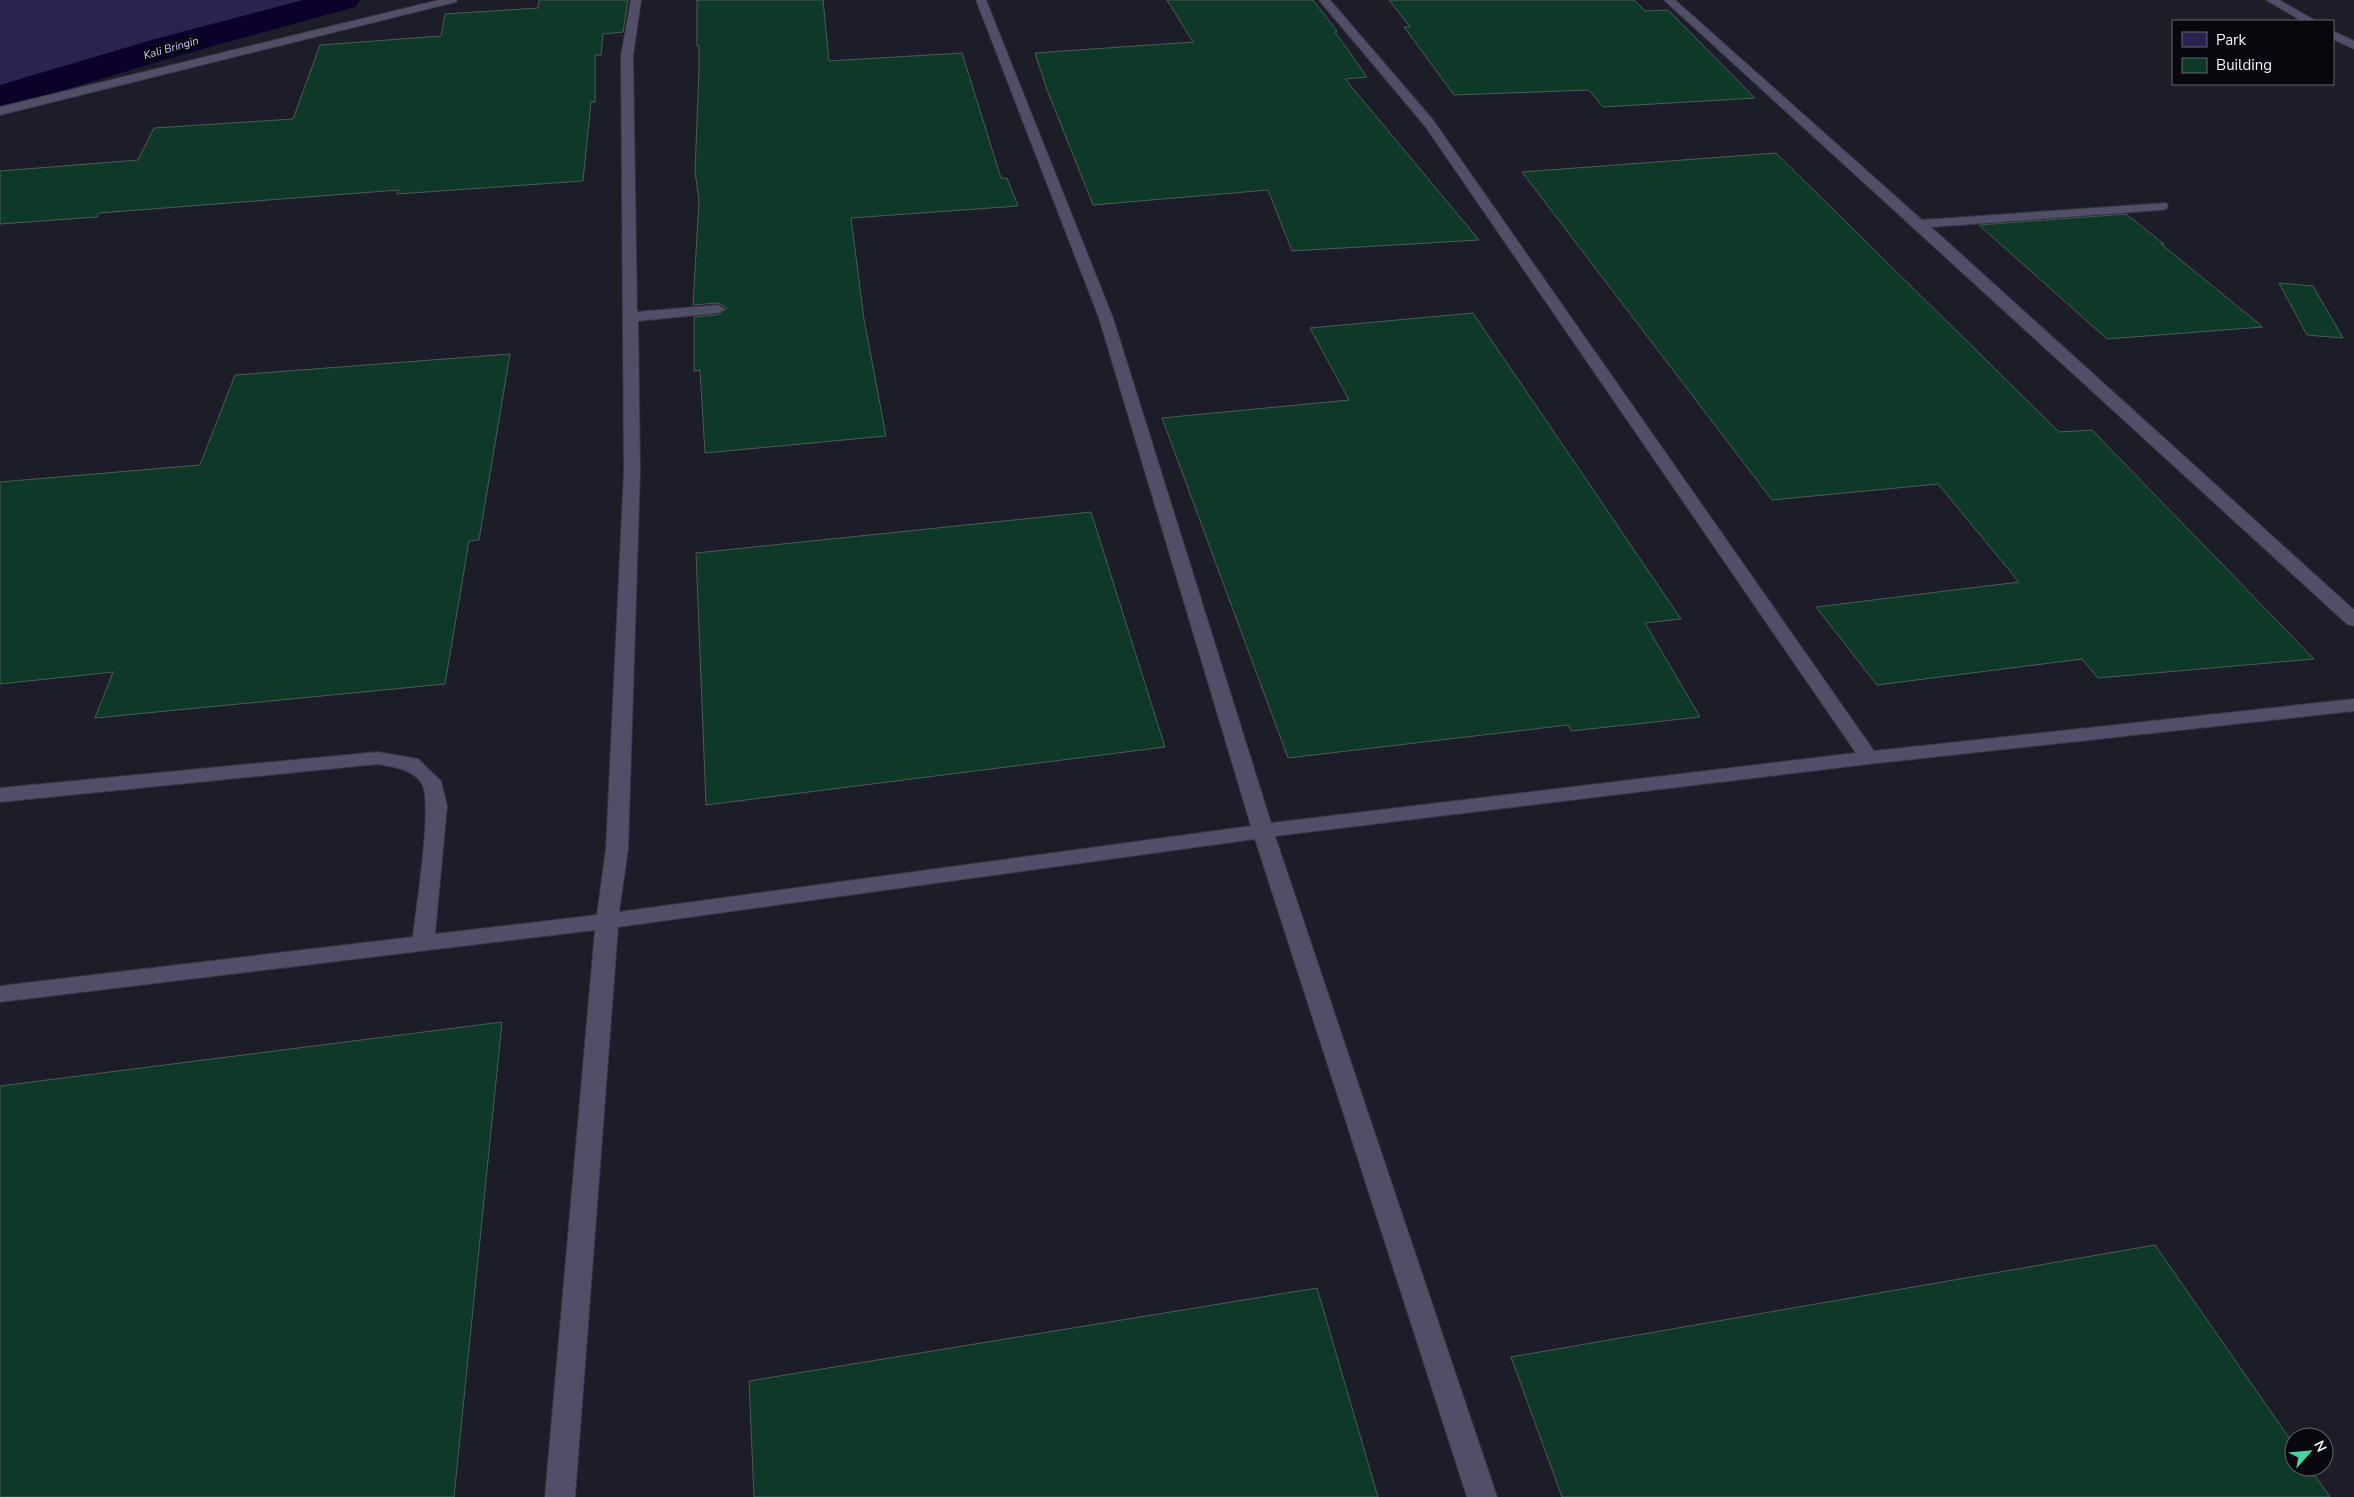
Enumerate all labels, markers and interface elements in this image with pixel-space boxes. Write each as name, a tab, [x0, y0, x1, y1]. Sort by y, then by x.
legend	[2172, 20, 2334, 85]
text: Park	[2216, 30, 2246, 50]
water label: Kali Bringin	[142, 33, 200, 63]
text: Building	[2216, 55, 2272, 75]
north arrow	[2284, 1427, 2334, 1477]
text: N	[2309, 1437, 2331, 1455]

